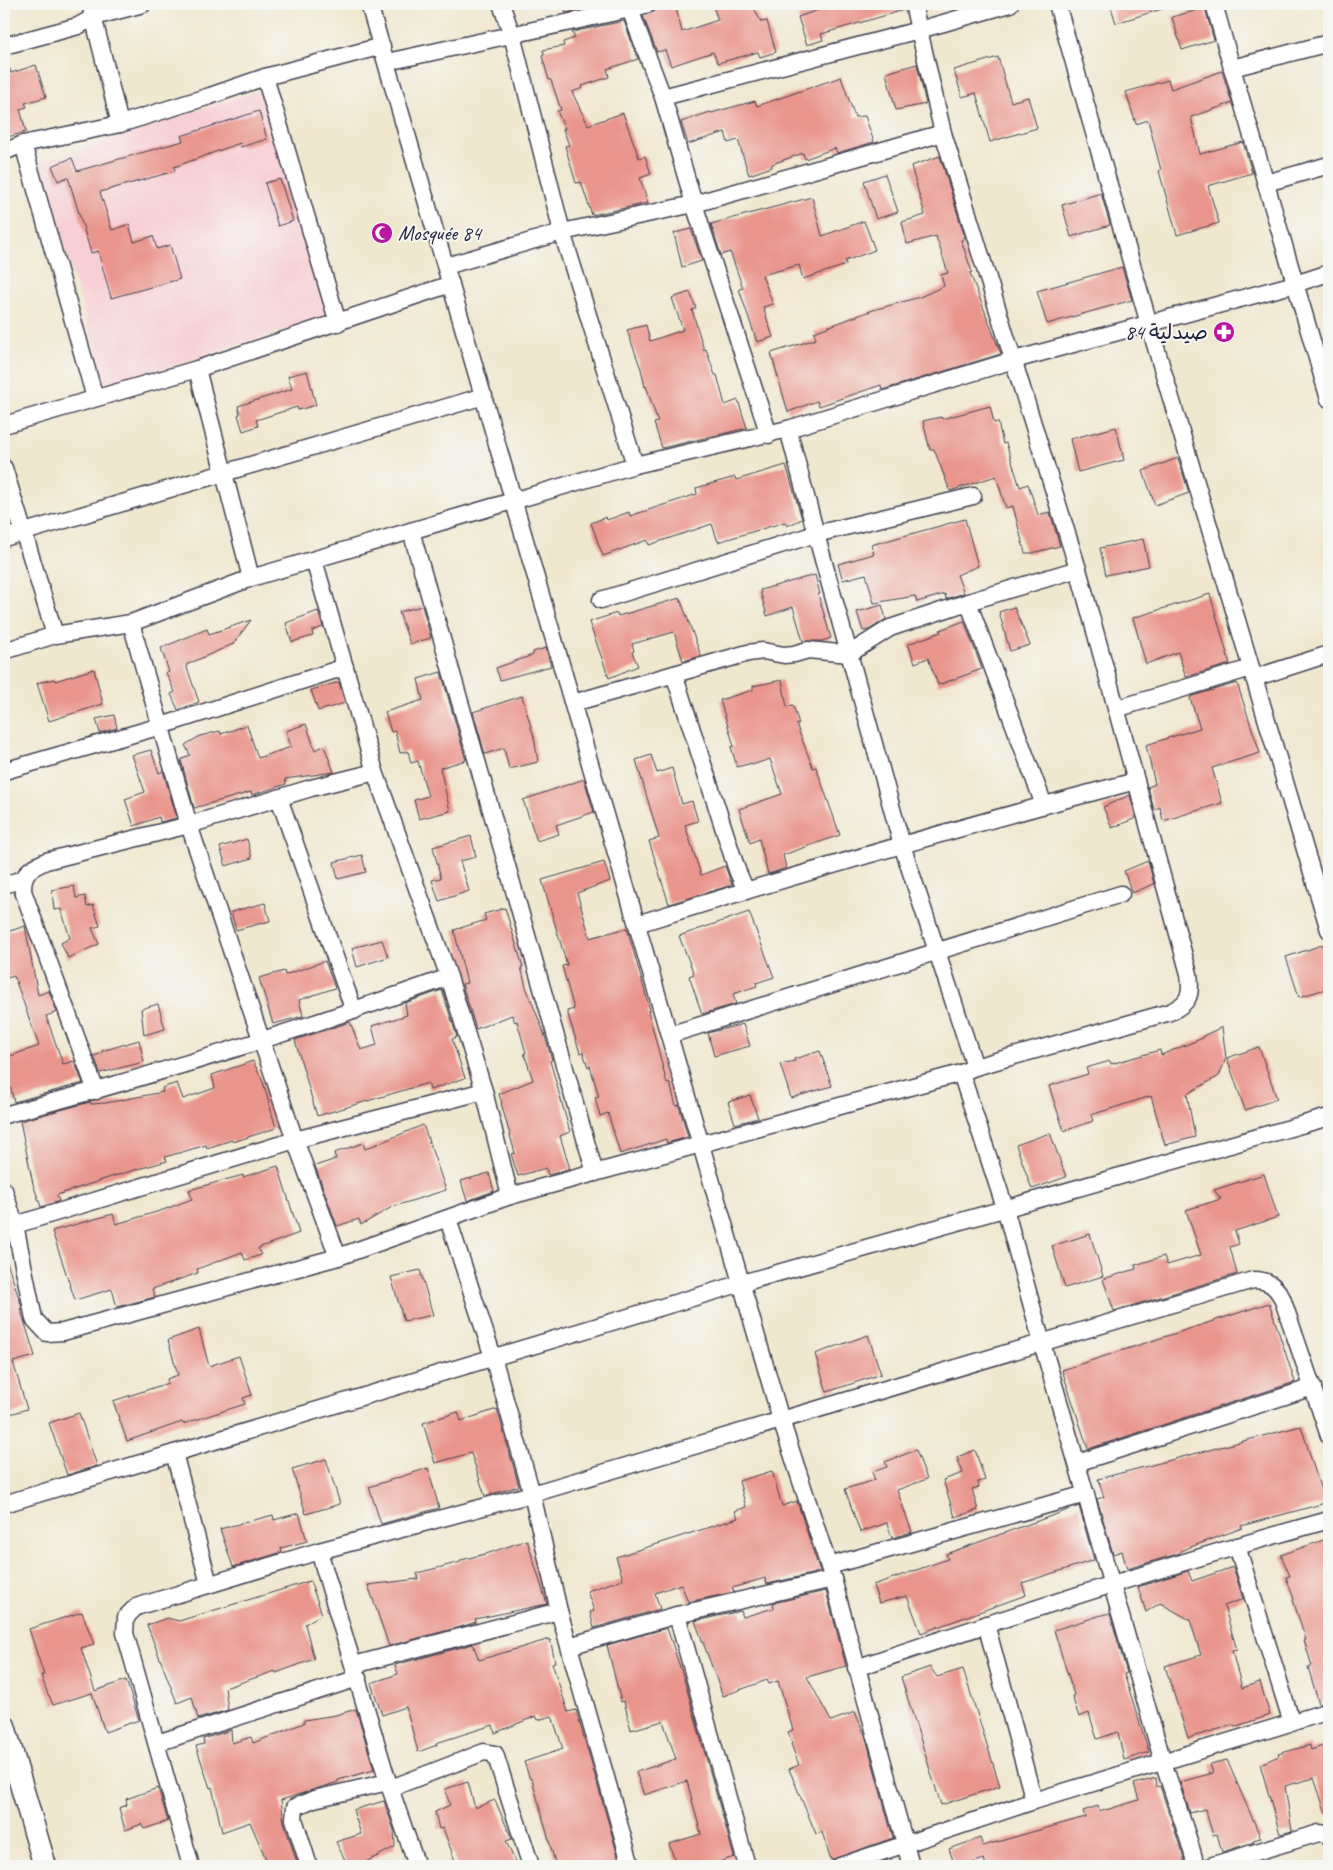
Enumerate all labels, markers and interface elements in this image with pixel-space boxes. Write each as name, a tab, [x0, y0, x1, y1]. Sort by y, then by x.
place label: Mosquée 84	[398, 220, 484, 246]
mosque icon: Mosquée 84	[370, 221, 394, 245]
place label: 84 صيدلية	[1125, 319, 1208, 345]
pharmacy icon: 84 صيدلية	[1212, 320, 1236, 344]

